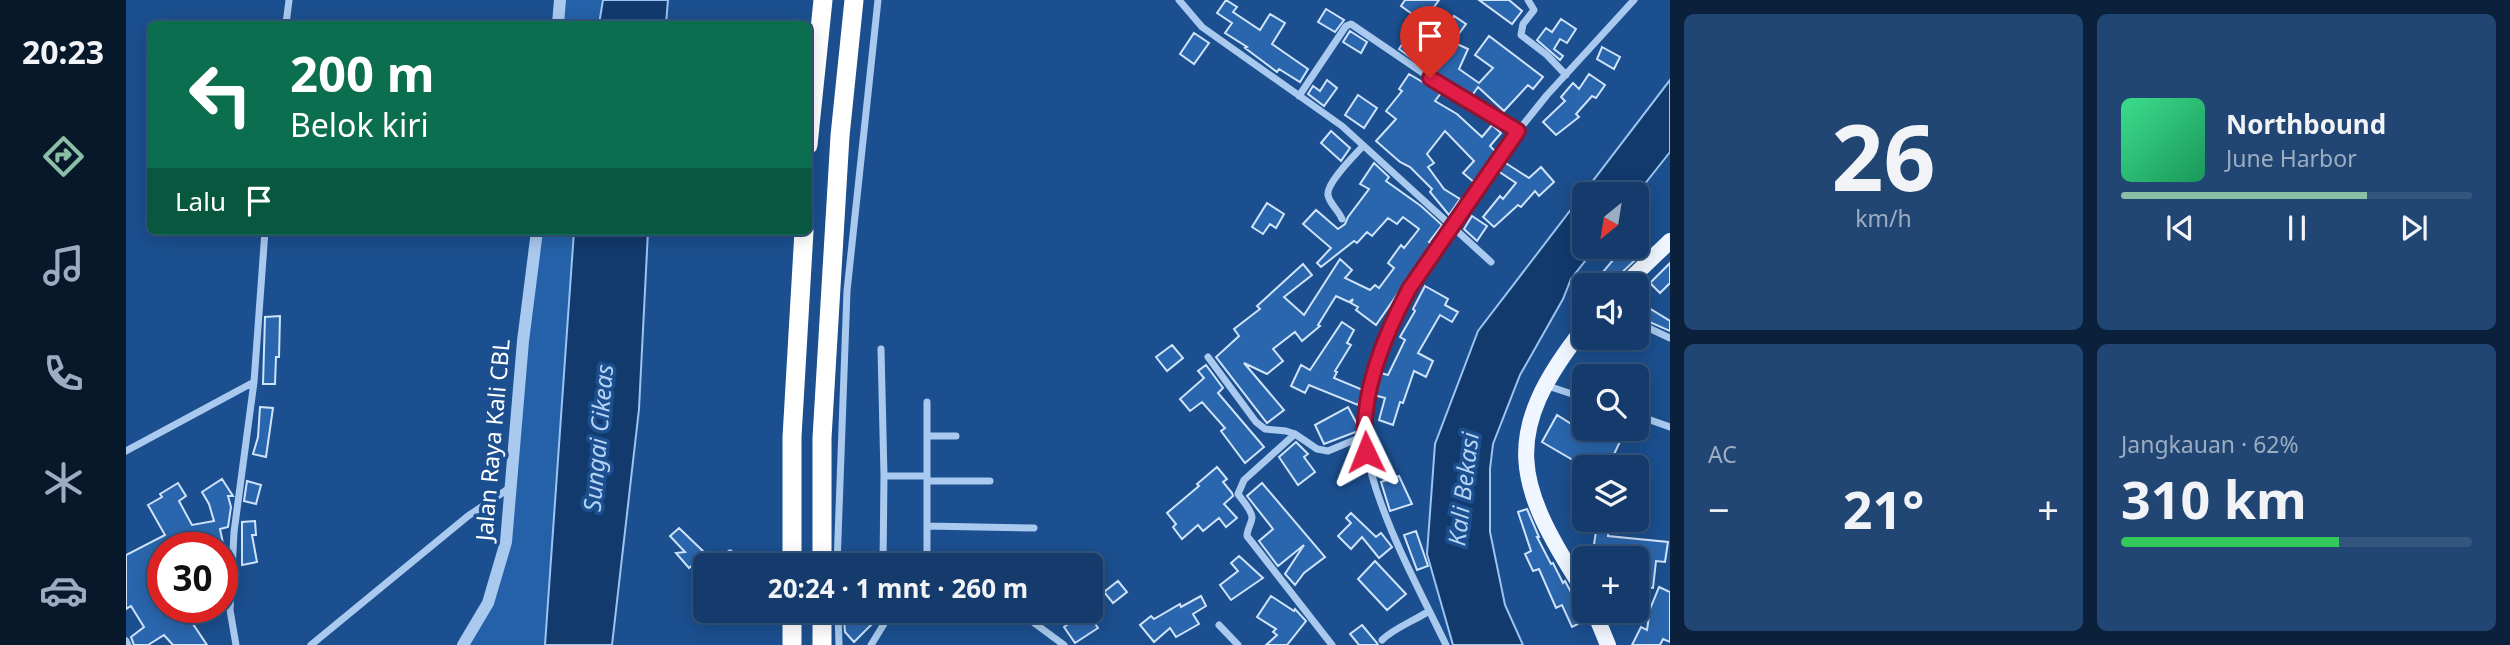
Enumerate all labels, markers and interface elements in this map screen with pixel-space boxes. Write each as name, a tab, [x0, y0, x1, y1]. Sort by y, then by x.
pin	[1400, 6, 1460, 78]
icon: arrive	[1411, 17, 1449, 55]
text: 20:23	[22, 30, 104, 73]
text: 200 m	[290, 40, 435, 106]
icon: left	[175, 49, 266, 140]
text: 26	[1831, 94, 1936, 218]
text: Belok kiri	[290, 103, 429, 146]
text: Northbound	[2226, 106, 2386, 142]
icon: directions	[39, 132, 88, 181]
text: June Harbor	[2226, 142, 2357, 174]
icon: arrive	[240, 182, 278, 220]
north arrow	[1572, 182, 1648, 259]
map controls	[1572, 182, 1649, 623]
text: Lalu	[175, 183, 226, 219]
text: km/h	[1855, 202, 1912, 234]
icon: previous	[2161, 209, 2199, 247]
icon: pause	[2278, 209, 2316, 247]
icon: next	[2395, 209, 2433, 247]
icon: music	[39, 241, 88, 290]
button: sound	[1572, 273, 1649, 350]
street label: Jalan Raya Kali CBL	[467, 338, 517, 544]
icon: phone	[39, 349, 88, 398]
water label: Sungai Cikeas	[575, 363, 620, 513]
button: search	[1572, 364, 1649, 441]
position arrow	[1329, 415, 1403, 489]
text: Jangkauan · 62%	[2121, 428, 2299, 460]
water label: Kali Bekasi	[1439, 429, 1486, 548]
text: AC	[1708, 438, 1737, 470]
button: layers	[1572, 455, 1649, 532]
icon: climate	[39, 458, 88, 507]
text: 310 km	[2121, 463, 2307, 534]
text: 21°	[1843, 473, 1924, 544]
text: −	[1708, 483, 1730, 535]
text: +	[2037, 483, 2059, 535]
speed limit sign: 30	[147, 532, 238, 623]
button: +	[1572, 546, 1649, 623]
icon: car	[39, 566, 88, 615]
text: 20:24 · 1 mnt · 260 m	[768, 570, 1028, 606]

